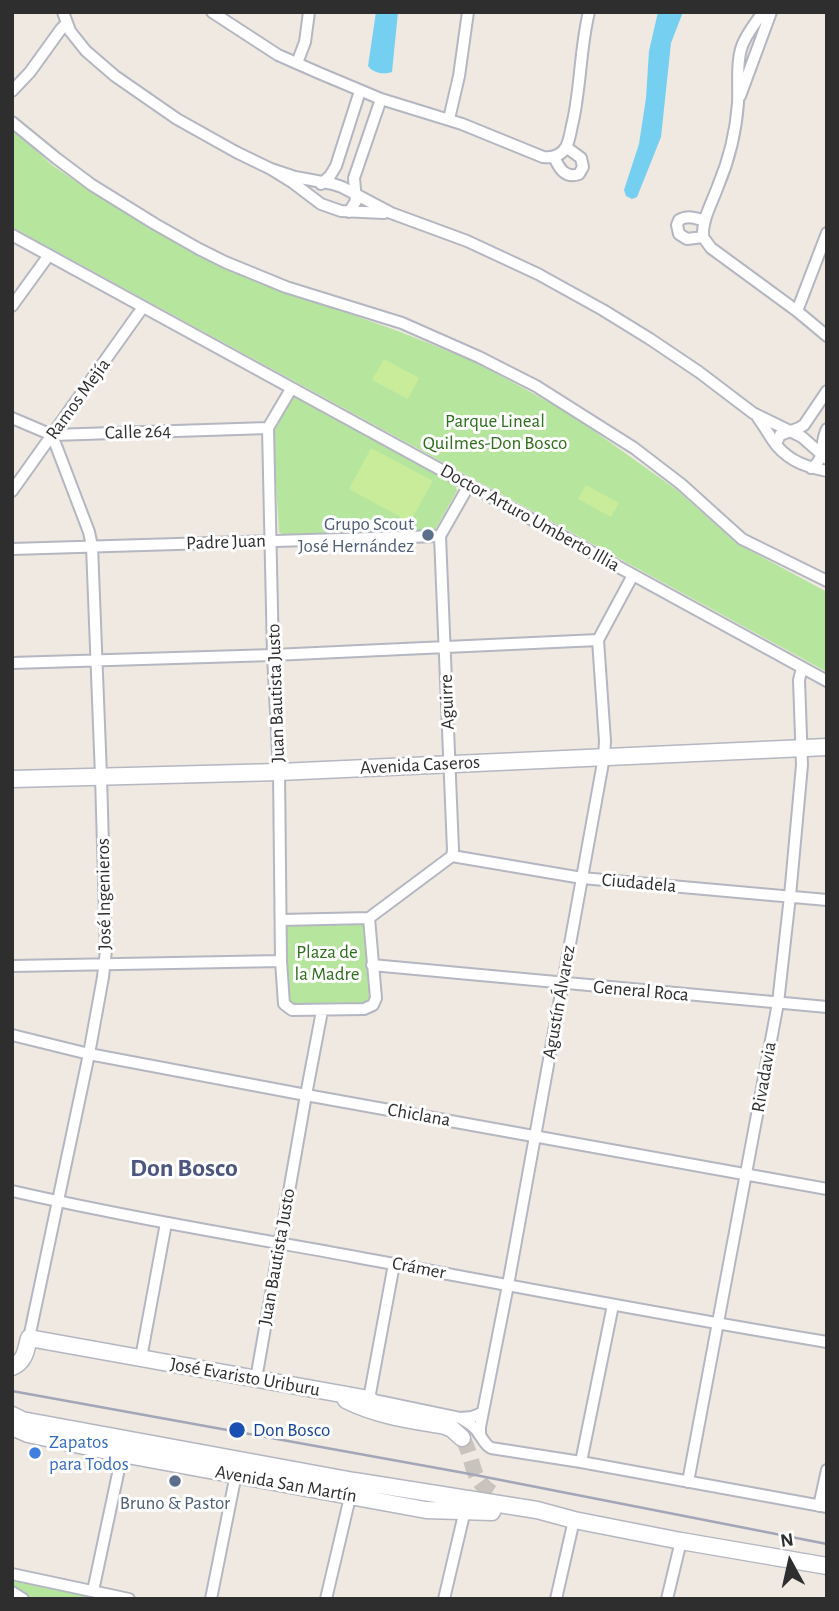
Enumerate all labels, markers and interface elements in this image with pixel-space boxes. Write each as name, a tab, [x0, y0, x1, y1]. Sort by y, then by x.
street label: Ramos Mejía	[41, 354, 115, 444]
park label: Parque Lineal Quilmes-Don Bosco	[423, 410, 567, 454]
street label: Calle 264	[104, 419, 172, 445]
street label: Doctor Arturo Umberto Illia	[436, 459, 624, 577]
place label: Grupo Scout José Hernández	[298, 513, 414, 557]
marker: Grupo Scout José Hernández	[420, 527, 436, 543]
street label: Padre Juan	[186, 529, 266, 555]
street label: Juan Bautista Justo	[262, 623, 290, 763]
street label: Aguirre	[435, 674, 459, 730]
street label: Avenida Caseros	[359, 750, 481, 780]
street label: José Ingenieros	[92, 838, 116, 950]
street label: Ciudadela	[601, 868, 677, 898]
park label: Plaza de la Madre	[295, 941, 359, 985]
street label: Agustín Álvarez	[538, 943, 580, 1061]
street label: General Roca	[592, 975, 690, 1007]
street label: Rivadavia	[747, 1040, 781, 1114]
street label: Chiclana	[386, 1098, 452, 1132]
district label: Don Bosco	[130, 1152, 238, 1184]
street label: Juan Bautista Justo	[254, 1187, 300, 1327]
street label: Crámer	[390, 1252, 448, 1284]
street label: José Evaristo Uriburu	[168, 1353, 322, 1401]
place label: Don Bosco	[253, 1419, 330, 1441]
marker: Don Bosco	[227, 1420, 247, 1440]
place label: Zapatos para Todos	[49, 1431, 129, 1475]
marker: Zapatos para Todos	[27, 1445, 43, 1461]
street label: Avenida San Martín	[213, 1460, 359, 1508]
marker: Bruno & Pastor	[167, 1473, 183, 1489]
place label: Bruno & Pastor	[120, 1492, 230, 1514]
north arrow	[755, 1527, 825, 1597]
text: N	[779, 1530, 795, 1551]

